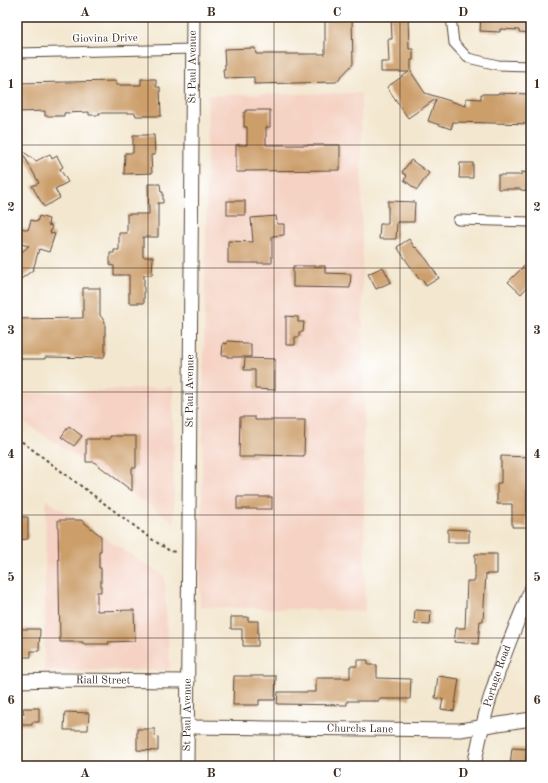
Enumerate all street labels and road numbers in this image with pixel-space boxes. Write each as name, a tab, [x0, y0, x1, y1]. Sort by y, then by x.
street label: St Paul Avenue	[187, 30, 198, 104]
street label: Giovina Drive	[72, 33, 138, 45]
street label: St Paul Avenue	[184, 354, 196, 428]
street label: Portage Road	[482, 643, 513, 708]
street label: Riall Street	[76, 675, 130, 686]
street label: St Paul Avenue	[182, 678, 193, 752]
street label: Churchs Lane	[327, 723, 393, 735]

